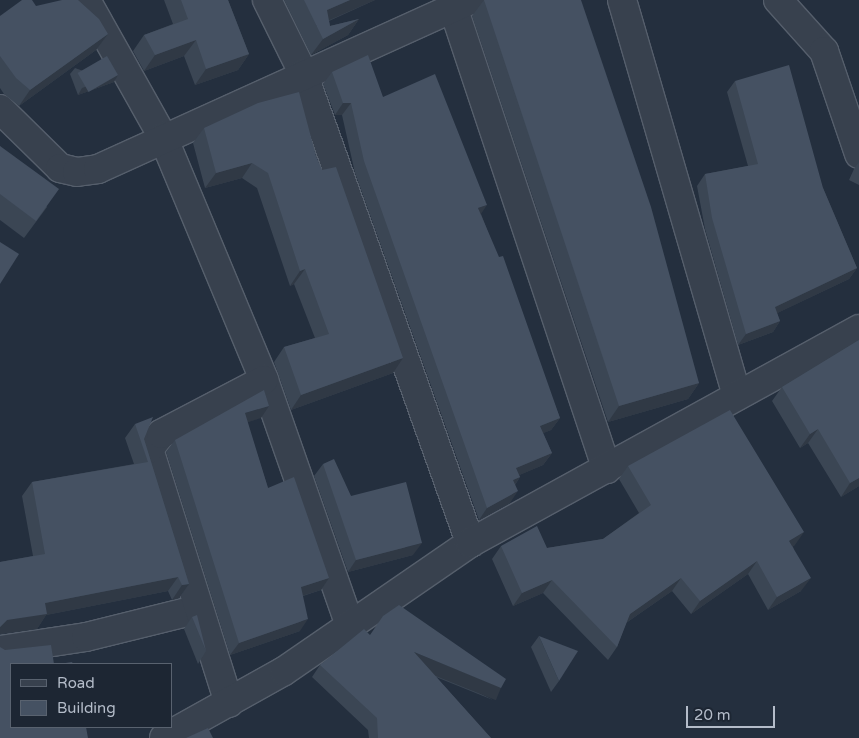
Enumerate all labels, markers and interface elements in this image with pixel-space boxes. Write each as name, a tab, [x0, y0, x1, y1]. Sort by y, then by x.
legend	[10, 663, 172, 728]
text: Road	[57, 674, 95, 692]
scale bar	[689, 696, 778, 728]
text: Building	[57, 699, 116, 717]
text: 20 m	[694, 706, 731, 724]

